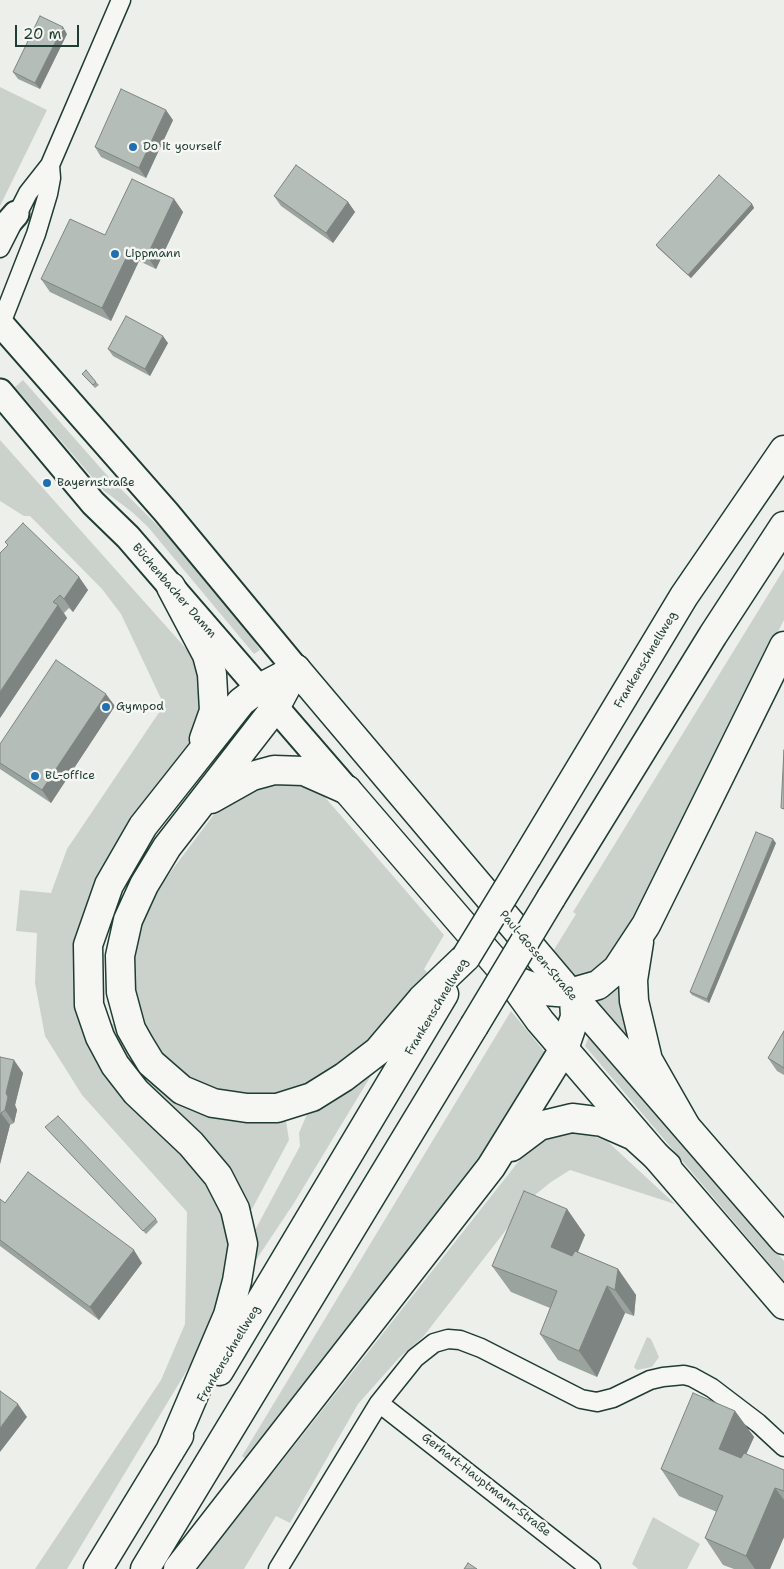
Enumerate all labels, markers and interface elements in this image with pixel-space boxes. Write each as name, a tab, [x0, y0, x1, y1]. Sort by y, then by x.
scale bar	[18, 15, 81, 47]
text: 20 m	[23, 24, 62, 44]
place label: Do it yourself	[143, 140, 221, 154]
marker: Do it yourself	[127, 141, 139, 153]
place label: Lippmann	[125, 247, 181, 261]
marker: Lippmann	[109, 248, 121, 260]
place label: Bayernstraße	[57, 476, 135, 490]
marker: Bayernstraße	[41, 477, 53, 489]
street label: Büchenbacher Damm	[129, 541, 219, 641]
street label: Frankenschnellweg	[611, 609, 681, 711]
place label: Gympod	[116, 700, 164, 714]
marker: Gympod	[100, 701, 112, 713]
place label: BL-office	[45, 769, 95, 783]
marker: BL-office	[29, 770, 41, 782]
street label: Paul-Gossen-Straße	[496, 908, 580, 1004]
street label: Frankenschnellweg	[402, 956, 472, 1058]
street label: Frankenschnellweg	[194, 1303, 264, 1405]
street label: Gerhart-Hauptmann-Straße	[418, 1430, 554, 1540]

